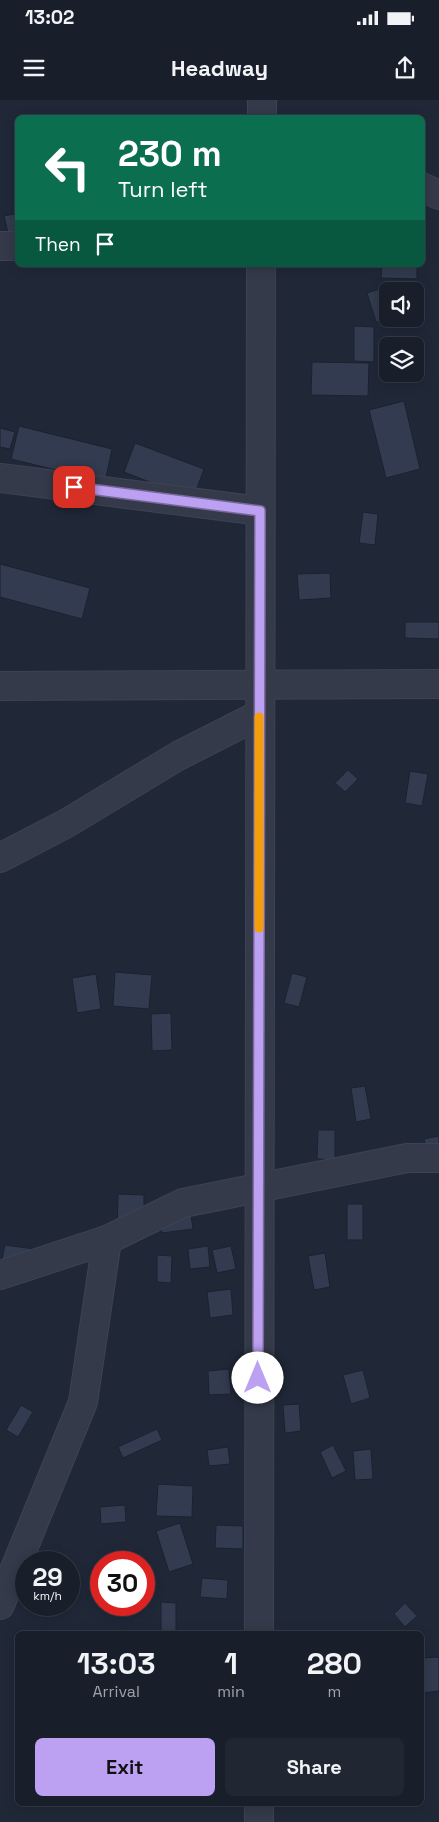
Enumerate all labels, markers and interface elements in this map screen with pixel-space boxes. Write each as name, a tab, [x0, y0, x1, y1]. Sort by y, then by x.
text: 13:02	[25, 5, 74, 30]
icon: menu	[20, 54, 48, 82]
text: Headway	[171, 54, 268, 82]
icon: share	[391, 54, 419, 82]
text: 230 m	[118, 132, 222, 176]
icon: left	[35, 135, 100, 200]
text: Turn left	[118, 175, 208, 203]
icon: arrive	[91, 230, 119, 258]
text: Then	[35, 232, 81, 257]
map controls	[379, 282, 424, 382]
button: sound	[379, 282, 424, 327]
button: layers	[379, 337, 424, 382]
pin	[53, 466, 95, 508]
icon: arrive	[60, 473, 88, 501]
position arrow	[231, 1351, 283, 1403]
speed limit sign: 30	[90, 1551, 155, 1616]
text: 29	[32, 1561, 63, 1593]
text: km/h	[33, 1588, 62, 1604]
text: 13:03	[77, 1644, 155, 1683]
text: 1	[224, 1644, 238, 1683]
text: 280	[307, 1644, 362, 1683]
text: Arrival	[92, 1681, 140, 1702]
text: min	[217, 1681, 245, 1702]
text: m	[328, 1681, 341, 1702]
button: Exit	[35, 1738, 215, 1796]
button: Share	[225, 1738, 404, 1796]

